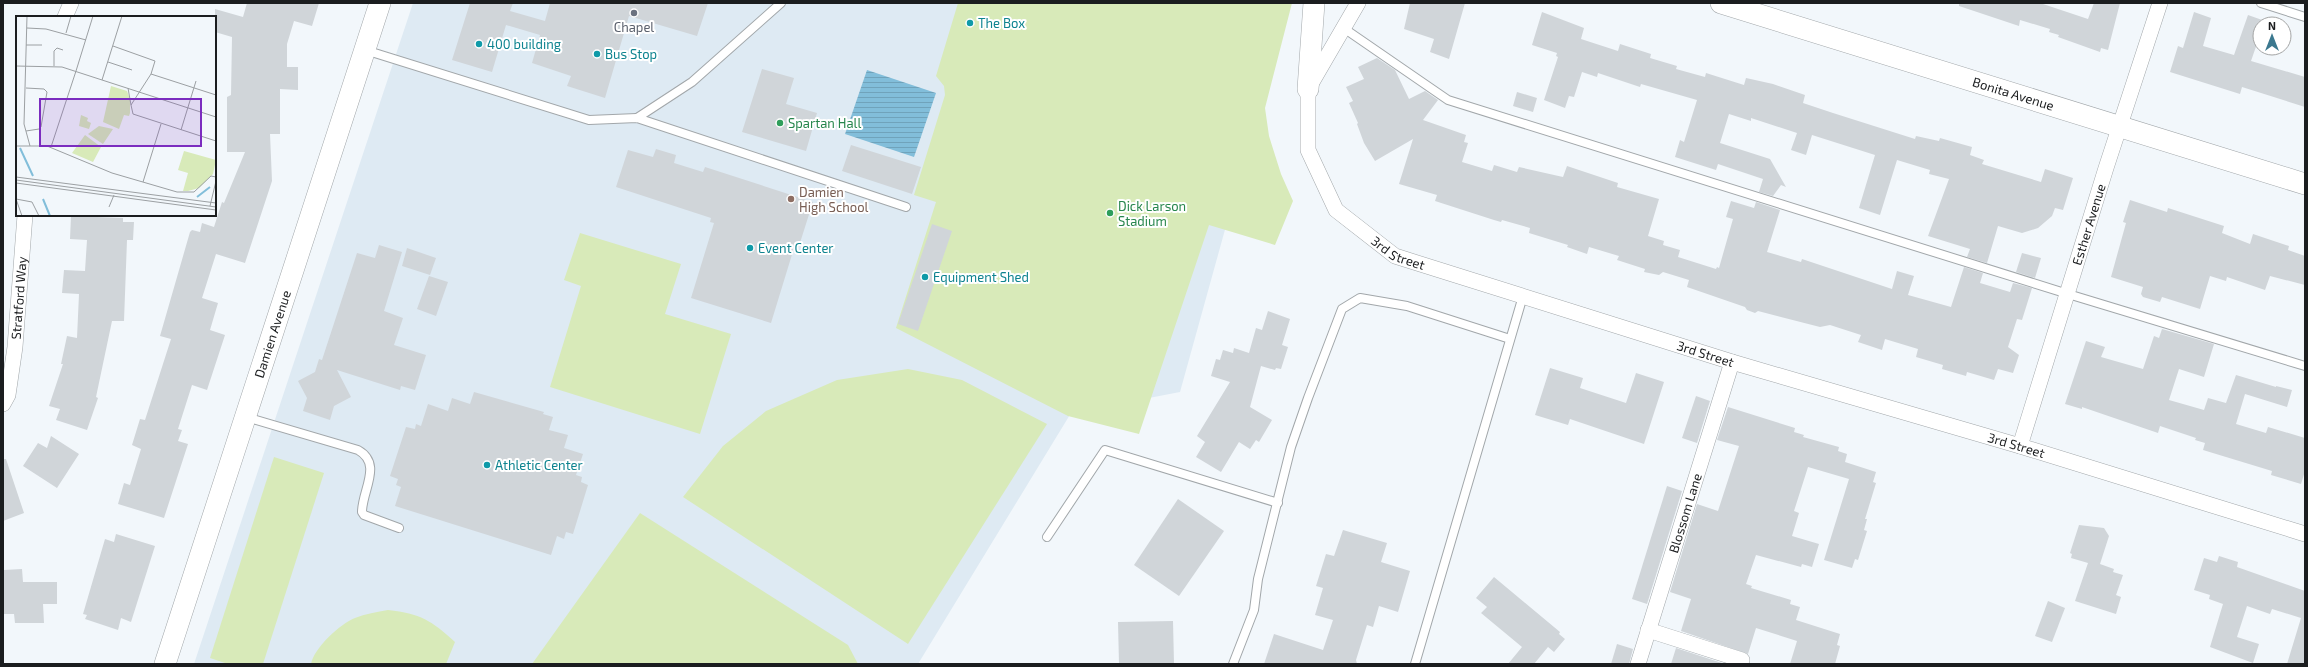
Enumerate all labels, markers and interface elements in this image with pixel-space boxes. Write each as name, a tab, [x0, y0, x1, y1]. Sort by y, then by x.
marker: Chapel	[629, 8, 639, 18]
place label: The Box	[978, 15, 1025, 31]
inset map	[16, 16, 216, 216]
north arrow	[2252, 16, 2292, 56]
marker: The Box	[965, 18, 975, 28]
place label: Chapel	[614, 19, 654, 35]
text: N	[2268, 19, 2276, 32]
place label: 400 building	[487, 36, 561, 52]
marker: 400 building	[474, 39, 484, 49]
place label: Bus Stop	[605, 46, 657, 62]
marker: Bus Stop	[592, 49, 602, 59]
street label: Bonita Avenue	[1971, 73, 2056, 114]
place label: Spartan Hall	[788, 115, 861, 131]
marker: Spartan Hall	[775, 118, 785, 128]
street label: Esther Avenue	[2068, 182, 2109, 267]
place label: Damien High School	[799, 184, 869, 215]
marker: Damien High School	[786, 194, 796, 204]
place label: Dick Larson Stadium	[1118, 198, 1186, 229]
marker: Dick Larson Stadium	[1105, 208, 1115, 218]
street label: 3rd Street	[1368, 233, 1427, 273]
place label: Event Center	[758, 240, 834, 256]
marker: Event Center	[745, 243, 755, 253]
street label: Stratford Way	[8, 256, 30, 340]
place label: Equipment Shed	[933, 269, 1029, 285]
marker: Equipment Shed	[920, 272, 930, 282]
street label: Damien Avenue	[251, 288, 294, 380]
street label: 3rd Street	[1675, 337, 1736, 370]
street label: 3rd Street	[1986, 429, 2047, 461]
place label: Athletic Center	[495, 457, 583, 473]
marker: Athletic Center	[482, 460, 492, 470]
street label: Blossom Lane	[1665, 471, 1705, 555]

